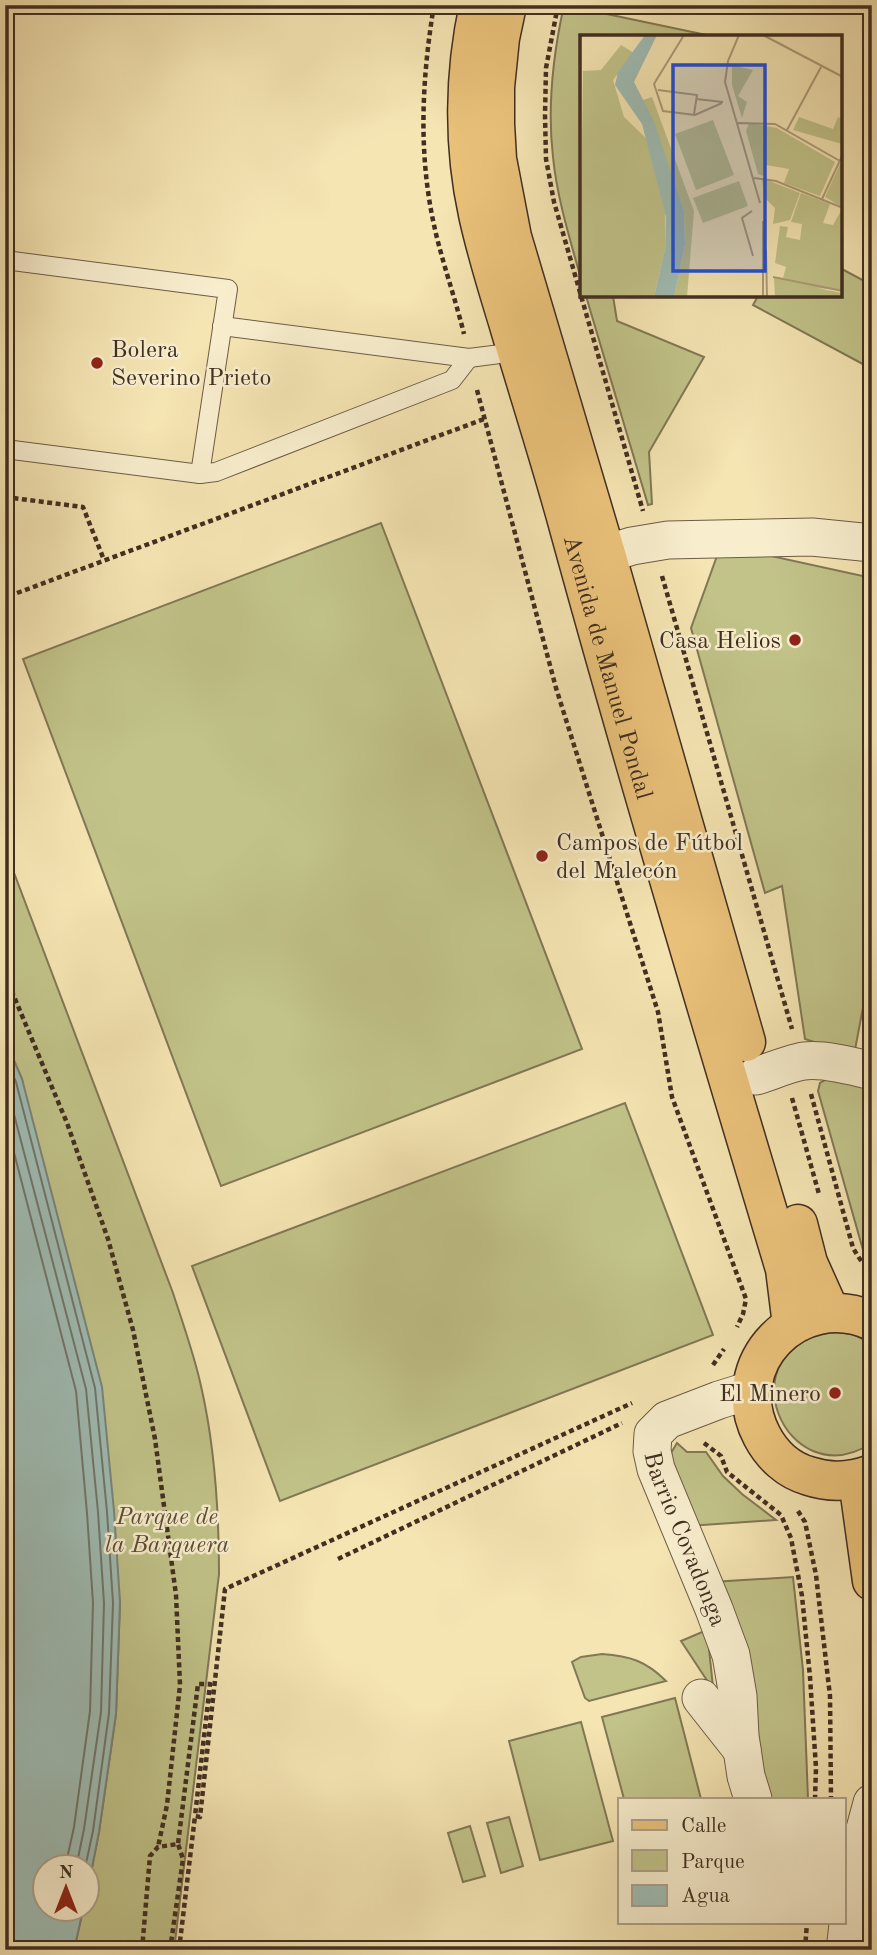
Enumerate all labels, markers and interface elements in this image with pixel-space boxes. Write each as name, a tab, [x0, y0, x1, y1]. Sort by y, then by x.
inset map	[580, 35, 842, 298]
place label: Bolera Severino Prieto	[111, 339, 271, 391]
marker: Bolera Severino Prieto	[89, 355, 105, 371]
street label: Avenida de Manuel Pondal	[558, 533, 655, 802]
place label: Casa Helios	[659, 630, 781, 654]
marker: Casa Helios	[787, 632, 803, 648]
place label: Campos de Fútbol del Malecón	[556, 832, 743, 884]
marker: Campos de Fútbol del Malecón	[534, 848, 550, 864]
place label: El Minero	[719, 1383, 821, 1407]
marker: El Minero	[827, 1385, 843, 1401]
street label: Barrio Covadonga	[639, 1450, 729, 1630]
park label: Parque de la Barquera	[105, 1506, 229, 1558]
legend	[618, 1798, 846, 1924]
text: Calle	[681, 1816, 726, 1837]
text: Parque	[681, 1852, 745, 1873]
north arrow	[32, 1854, 102, 1924]
text: N	[59, 1864, 74, 1883]
text: Agua	[681, 1886, 730, 1907]

